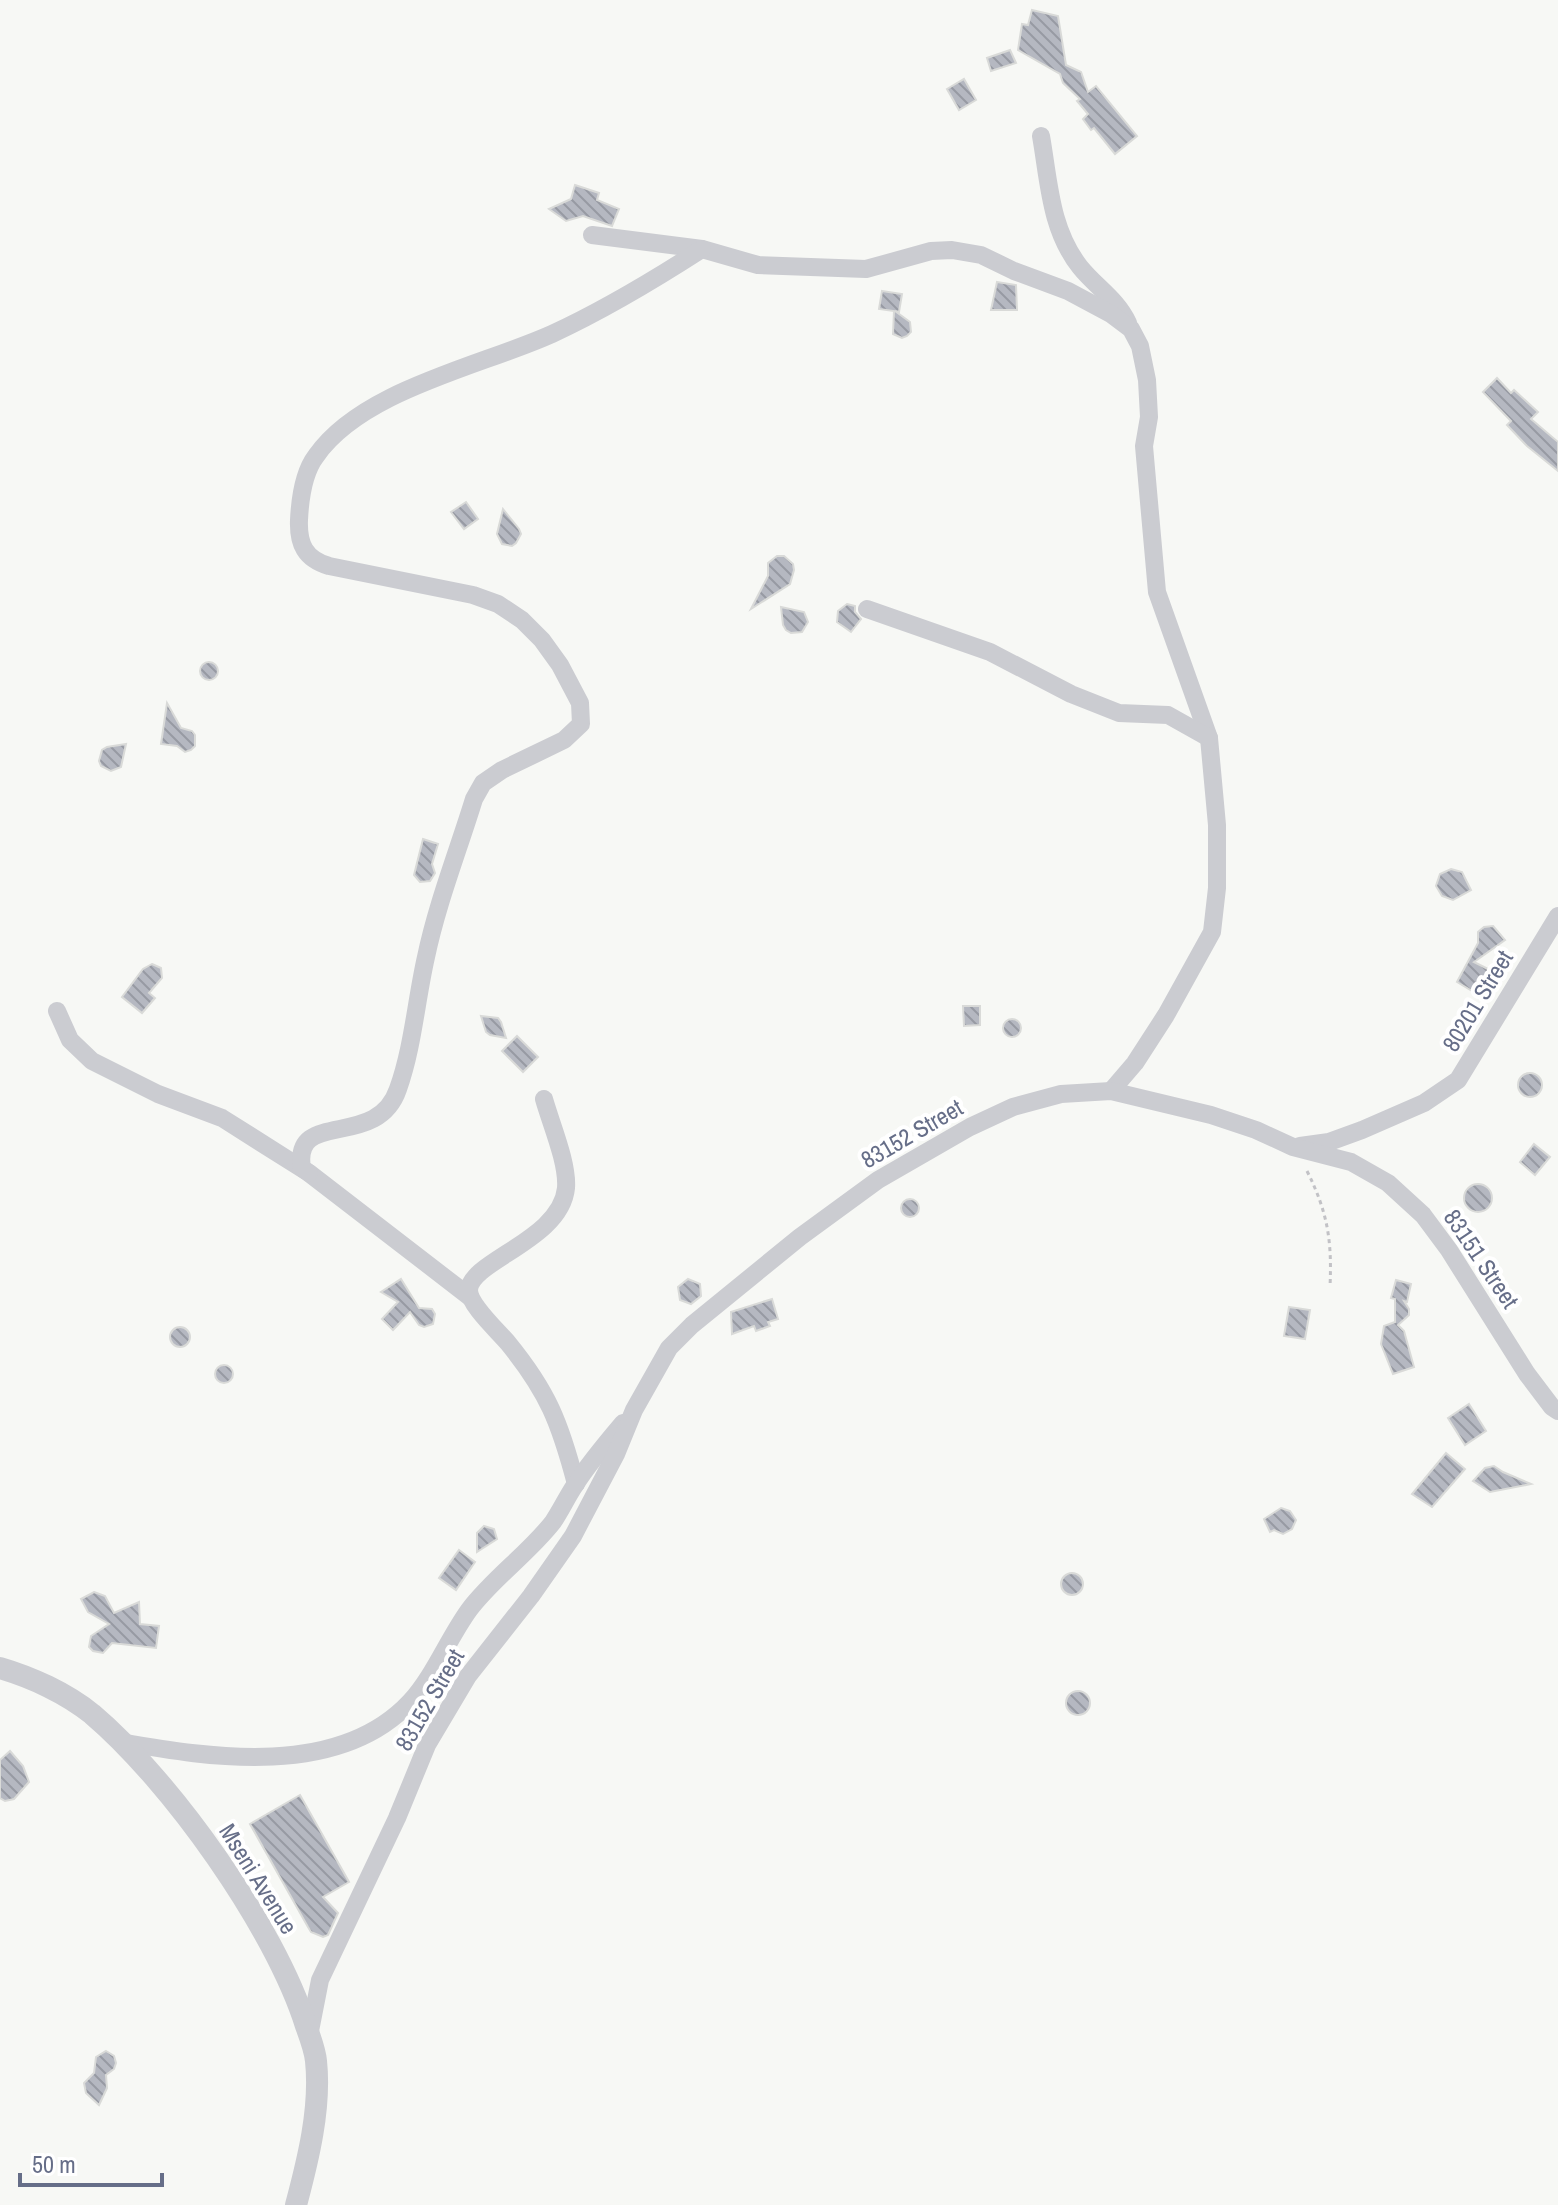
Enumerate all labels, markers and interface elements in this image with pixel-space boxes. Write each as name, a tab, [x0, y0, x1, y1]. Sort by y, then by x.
street label: 80201 Street	[1434, 943, 1520, 1057]
street label: 83152 Street	[855, 1091, 969, 1175]
street label: 83151 Street	[1437, 1203, 1527, 1315]
street label: 83152 Street	[387, 1642, 471, 1756]
street label: Mseni Avenue	[212, 1817, 305, 1940]
scale bar	[20, 2137, 162, 2187]
text: 50 m	[32, 2148, 76, 2180]

